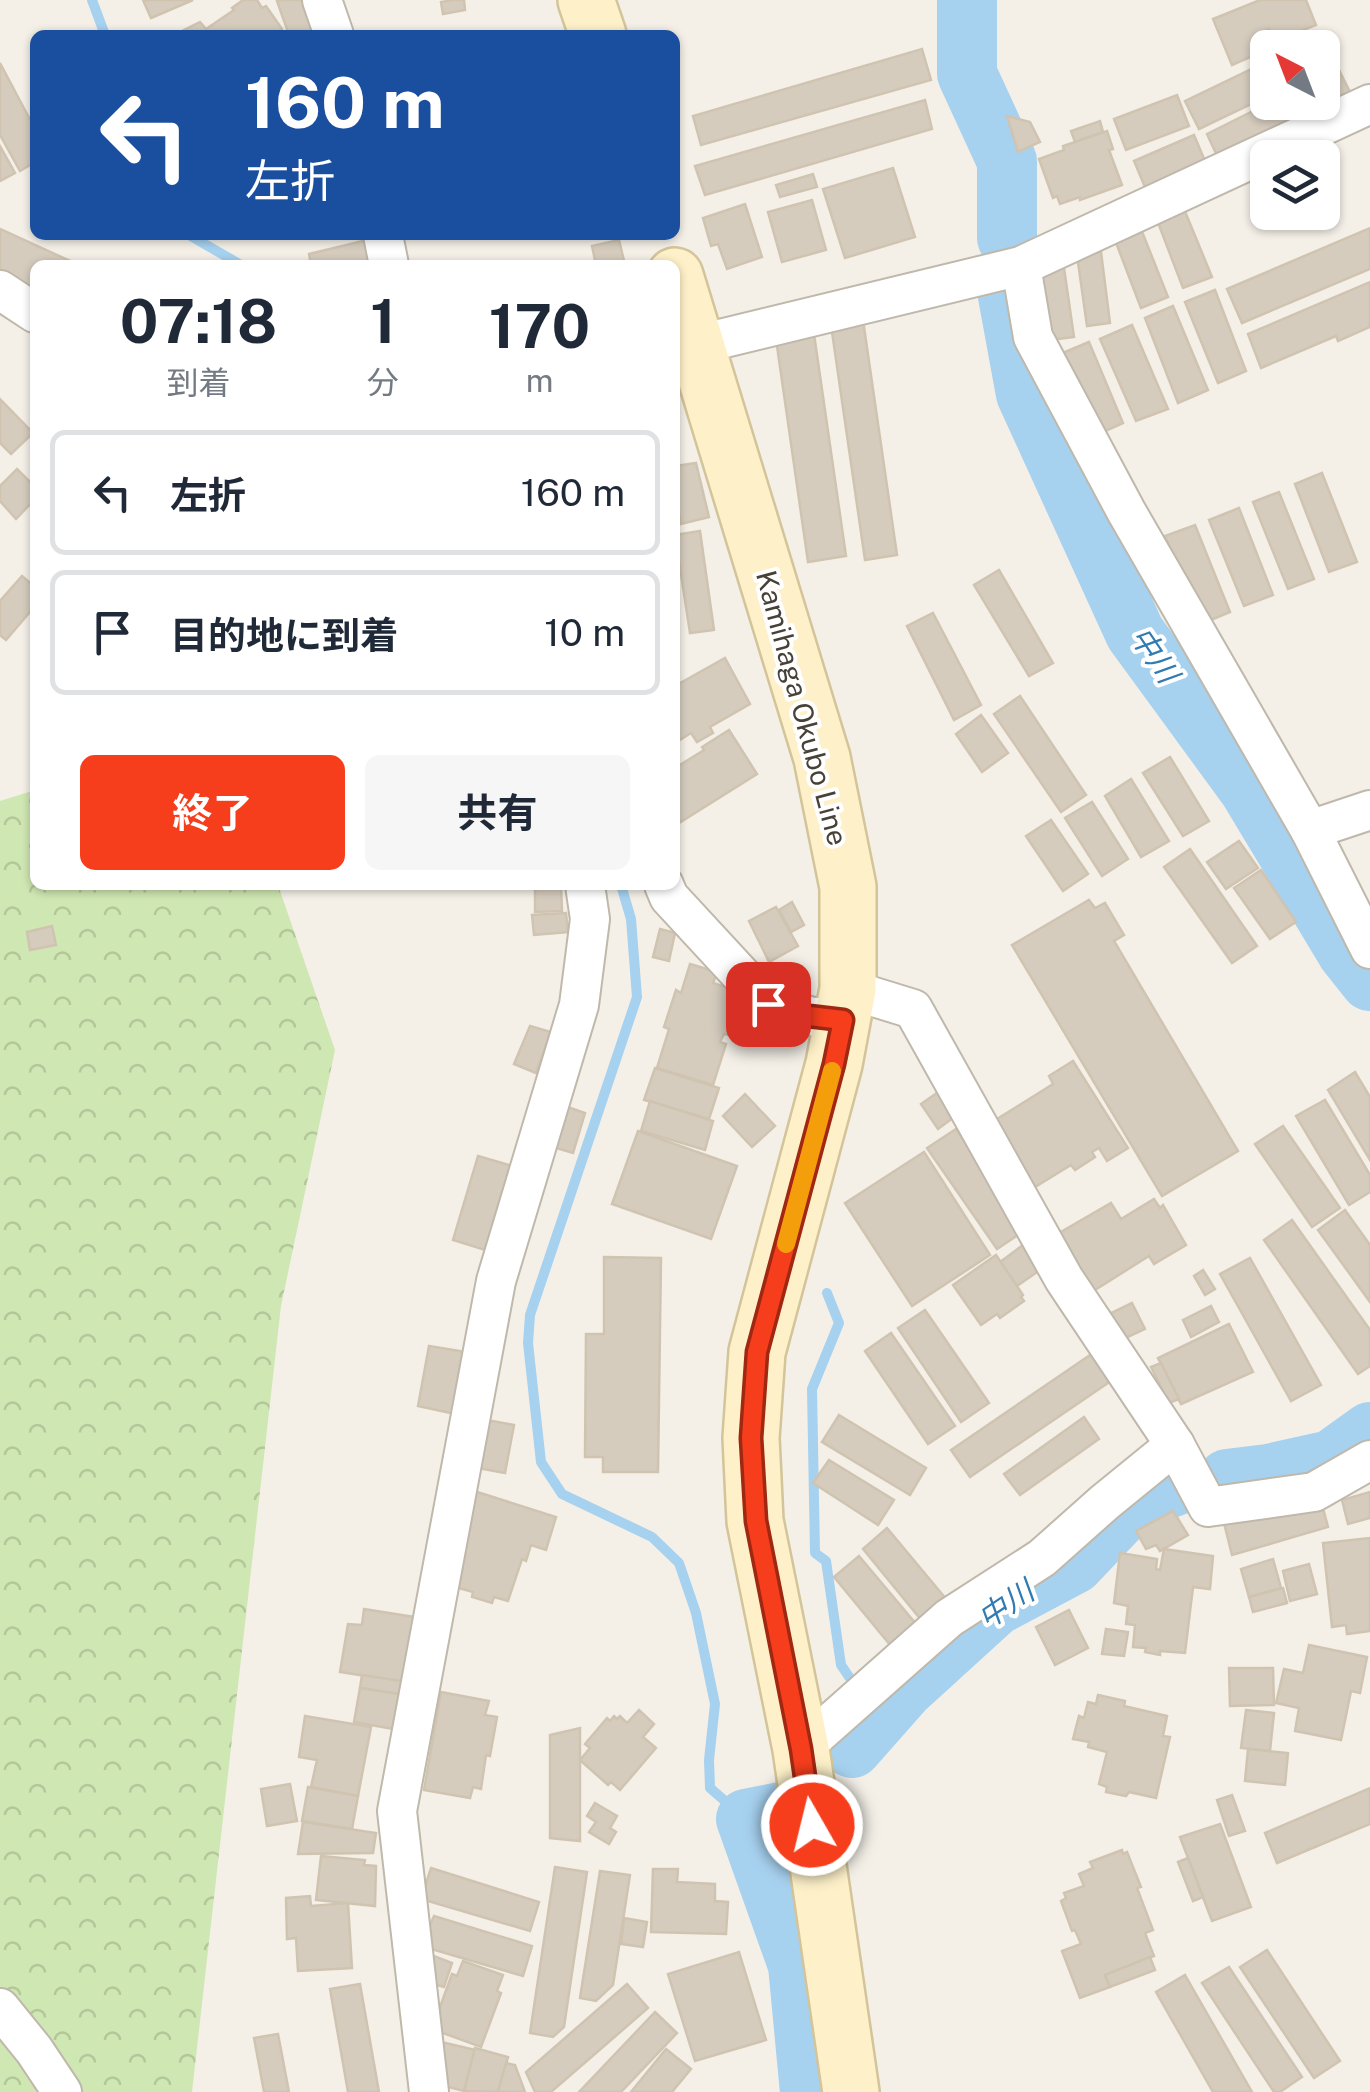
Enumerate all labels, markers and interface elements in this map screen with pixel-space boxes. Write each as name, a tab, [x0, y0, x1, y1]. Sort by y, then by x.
north arrow	[1250, 30, 1340, 120]
map controls	[1250, 30, 1340, 230]
text: 160 m	[245, 61, 445, 144]
icon: left	[80, 70, 210, 200]
button: layers	[1250, 140, 1340, 230]
text: 左折	[245, 154, 335, 207]
text: 07:18	[120, 286, 277, 357]
text: 1	[370, 286, 396, 357]
text: 170	[489, 291, 590, 362]
text: m	[526, 362, 553, 399]
text: 到着	[166, 364, 231, 401]
text: 分	[367, 364, 399, 401]
icon: left	[85, 465, 140, 520]
text: 160 m	[521, 470, 625, 515]
text: 左折	[170, 473, 246, 518]
street label: Kamihaga Okubo Line	[750, 567, 855, 849]
icon: arrive	[85, 605, 140, 660]
text: 10 m	[544, 610, 625, 655]
text: 目的地に到着	[170, 613, 398, 658]
water label: 中川	[1123, 620, 1188, 692]
button: 終了	[80, 755, 345, 870]
button: 共有	[365, 755, 630, 870]
pin	[726, 962, 811, 1047]
icon: arrive	[741, 977, 796, 1032]
water label: 中川	[971, 1571, 1043, 1636]
position arrow	[760, 1773, 864, 1877]

